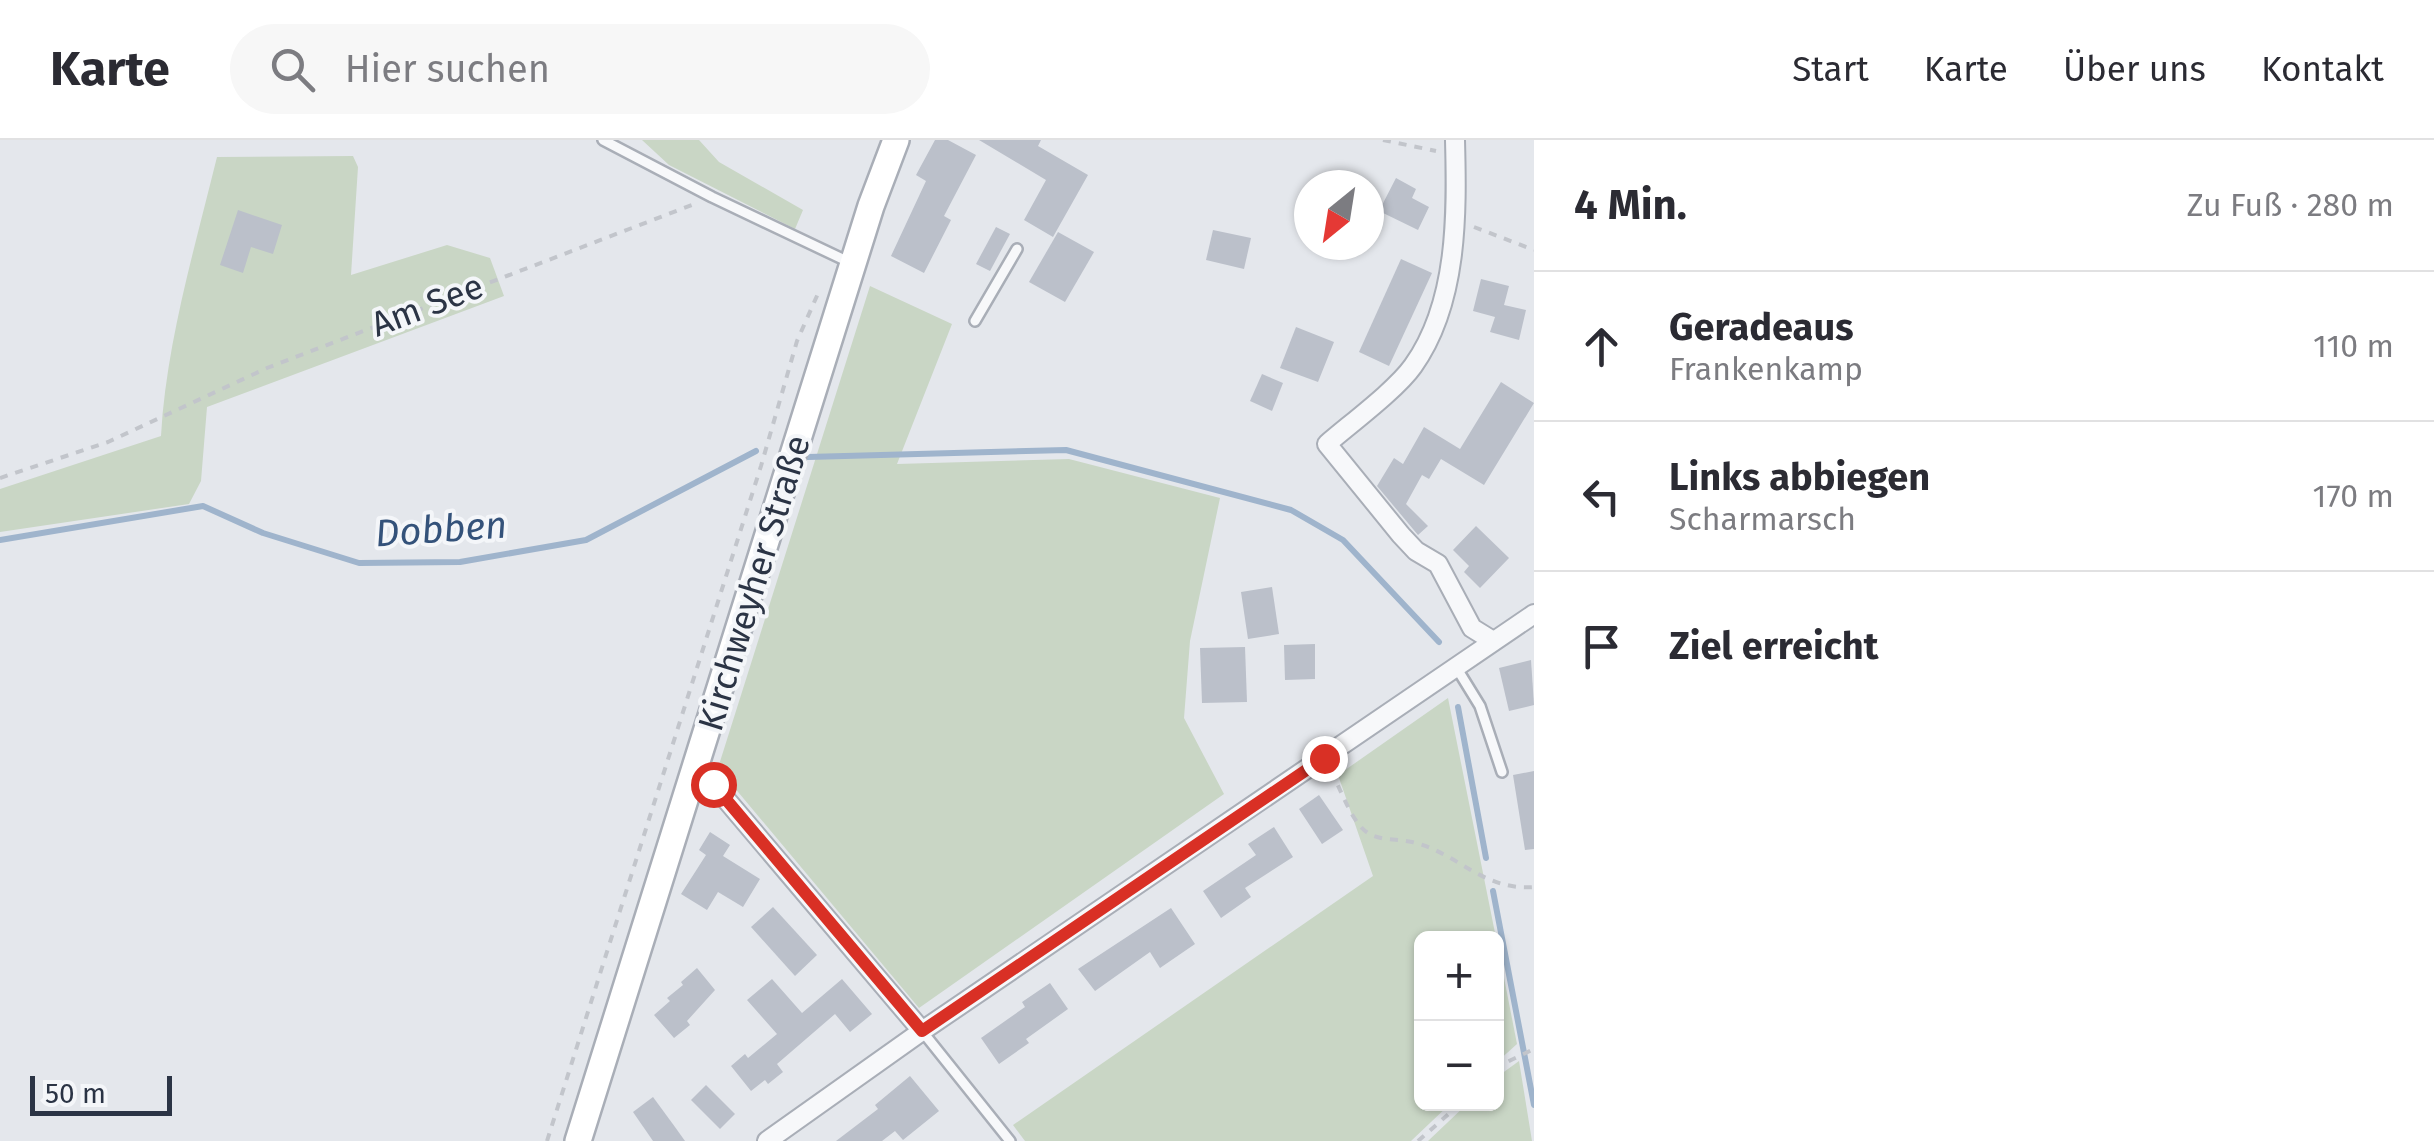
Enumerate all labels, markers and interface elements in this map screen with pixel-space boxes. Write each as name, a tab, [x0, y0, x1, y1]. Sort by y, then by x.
search box	[230, 24, 930, 114]
text: Karte	[50, 40, 170, 98]
icon: search	[265, 42, 320, 97]
text: Hier suchen	[345, 46, 550, 92]
text: Start	[1792, 48, 1869, 90]
text: Karte	[1924, 48, 2008, 90]
text: Über uns	[2063, 48, 2206, 90]
text: Kontakt	[2261, 48, 2384, 90]
north arrow	[1294, 170, 1384, 260]
text: 4 Min.	[1574, 180, 1687, 230]
text: Zu Fuß · 280 m	[2187, 186, 2394, 224]
street label: Am See	[365, 265, 489, 345]
text: Geradeaus	[1669, 304, 1854, 350]
icon: ahead	[1574, 319, 1629, 374]
text: 110 m	[2313, 327, 2394, 365]
text: Frankenkamp	[1669, 350, 1863, 388]
street label: Kirchweyher Straße	[689, 430, 819, 736]
text: Links abbiegen	[1669, 454, 1930, 500]
icon: left	[1574, 469, 1629, 524]
text: 170 m	[2313, 477, 2394, 515]
text: Scharmarsch	[1669, 500, 1856, 538]
water label: Dobben	[374, 501, 508, 557]
icon: arrive	[1574, 619, 1629, 674]
text: Ziel erreicht	[1669, 623, 1878, 669]
route end	[1302, 736, 1348, 782]
route start	[691, 762, 737, 808]
map controls	[1414, 931, 1504, 1111]
button: +	[1414, 931, 1504, 1021]
button: −	[1414, 1021, 1504, 1111]
scale bar	[30, 1071, 172, 1116]
text: 50 m	[45, 1077, 106, 1110]

